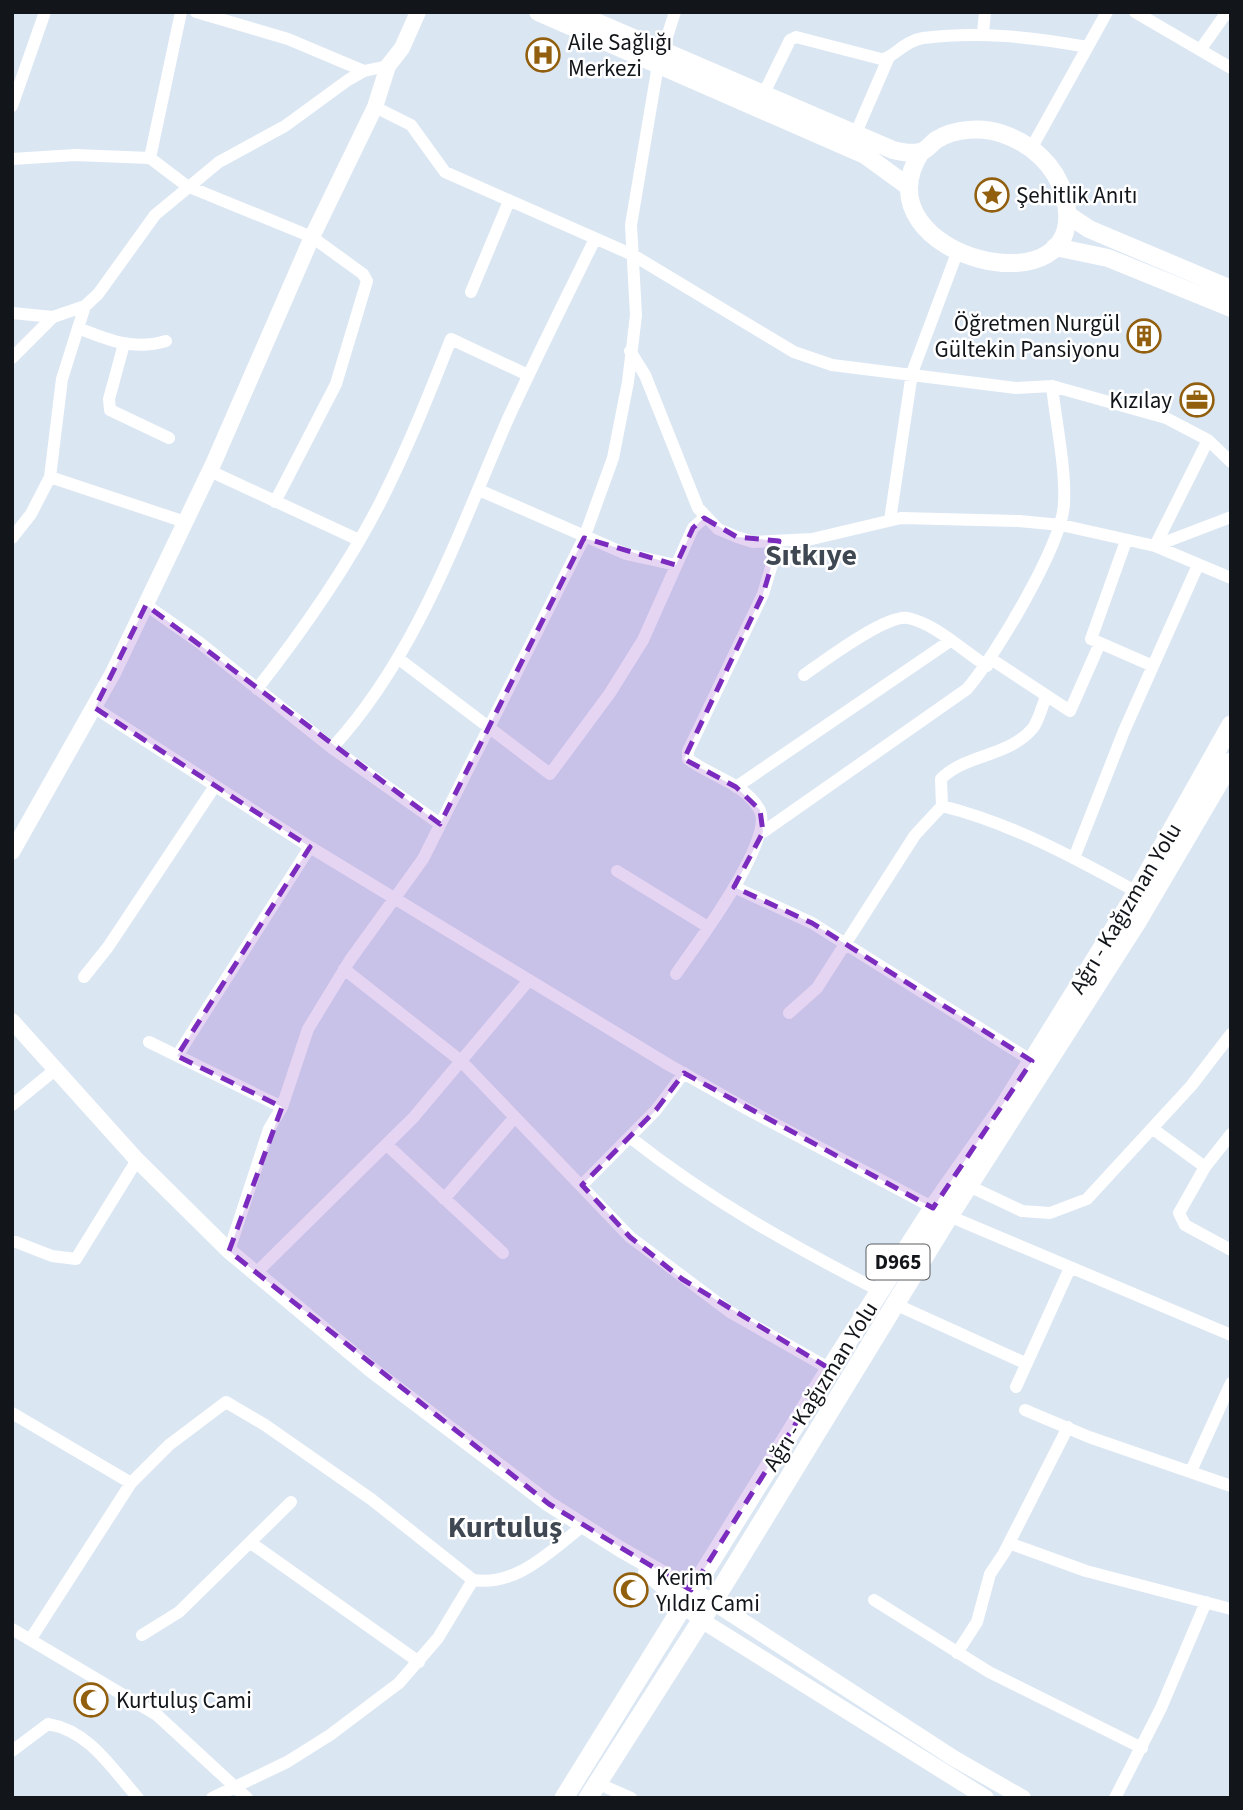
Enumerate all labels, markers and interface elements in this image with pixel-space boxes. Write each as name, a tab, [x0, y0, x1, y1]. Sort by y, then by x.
place label: Aile Sağlığı Merkezi	[568, 26, 672, 85]
hospital icon: Aile Sağlığı Merkezi	[524, 36, 562, 74]
place icon: Şehitlik Anıtı	[973, 176, 1011, 214]
place label: Şehitlik Anıtı	[1016, 179, 1137, 212]
place label: Öğretmen Nurgül Gültekin Pansiyonu	[935, 307, 1120, 366]
building icon: Öğretmen Nurgül Gültekin Pansiyonu	[1125, 317, 1163, 355]
office icon: Kızılay	[1178, 381, 1216, 419]
place label: Kızılay	[1109, 384, 1172, 417]
district label: Sıtkıye	[765, 534, 857, 577]
street label: Ağrı - Kağızman Yolu	[1061, 816, 1190, 1000]
road number: D965	[866, 1244, 930, 1280]
street label: Ağrı - Kağızman Yolu	[755, 1295, 886, 1478]
district label: Kurtuluş	[448, 1506, 562, 1549]
place label: Kerim Yıldız Cami	[655, 1561, 760, 1620]
mosque icon: Kerim Yıldız Cami	[612, 1571, 650, 1609]
mosque icon: Kurtuluş Cami	[72, 1681, 110, 1719]
place label: Kurtuluş Cami	[116, 1684, 252, 1717]

